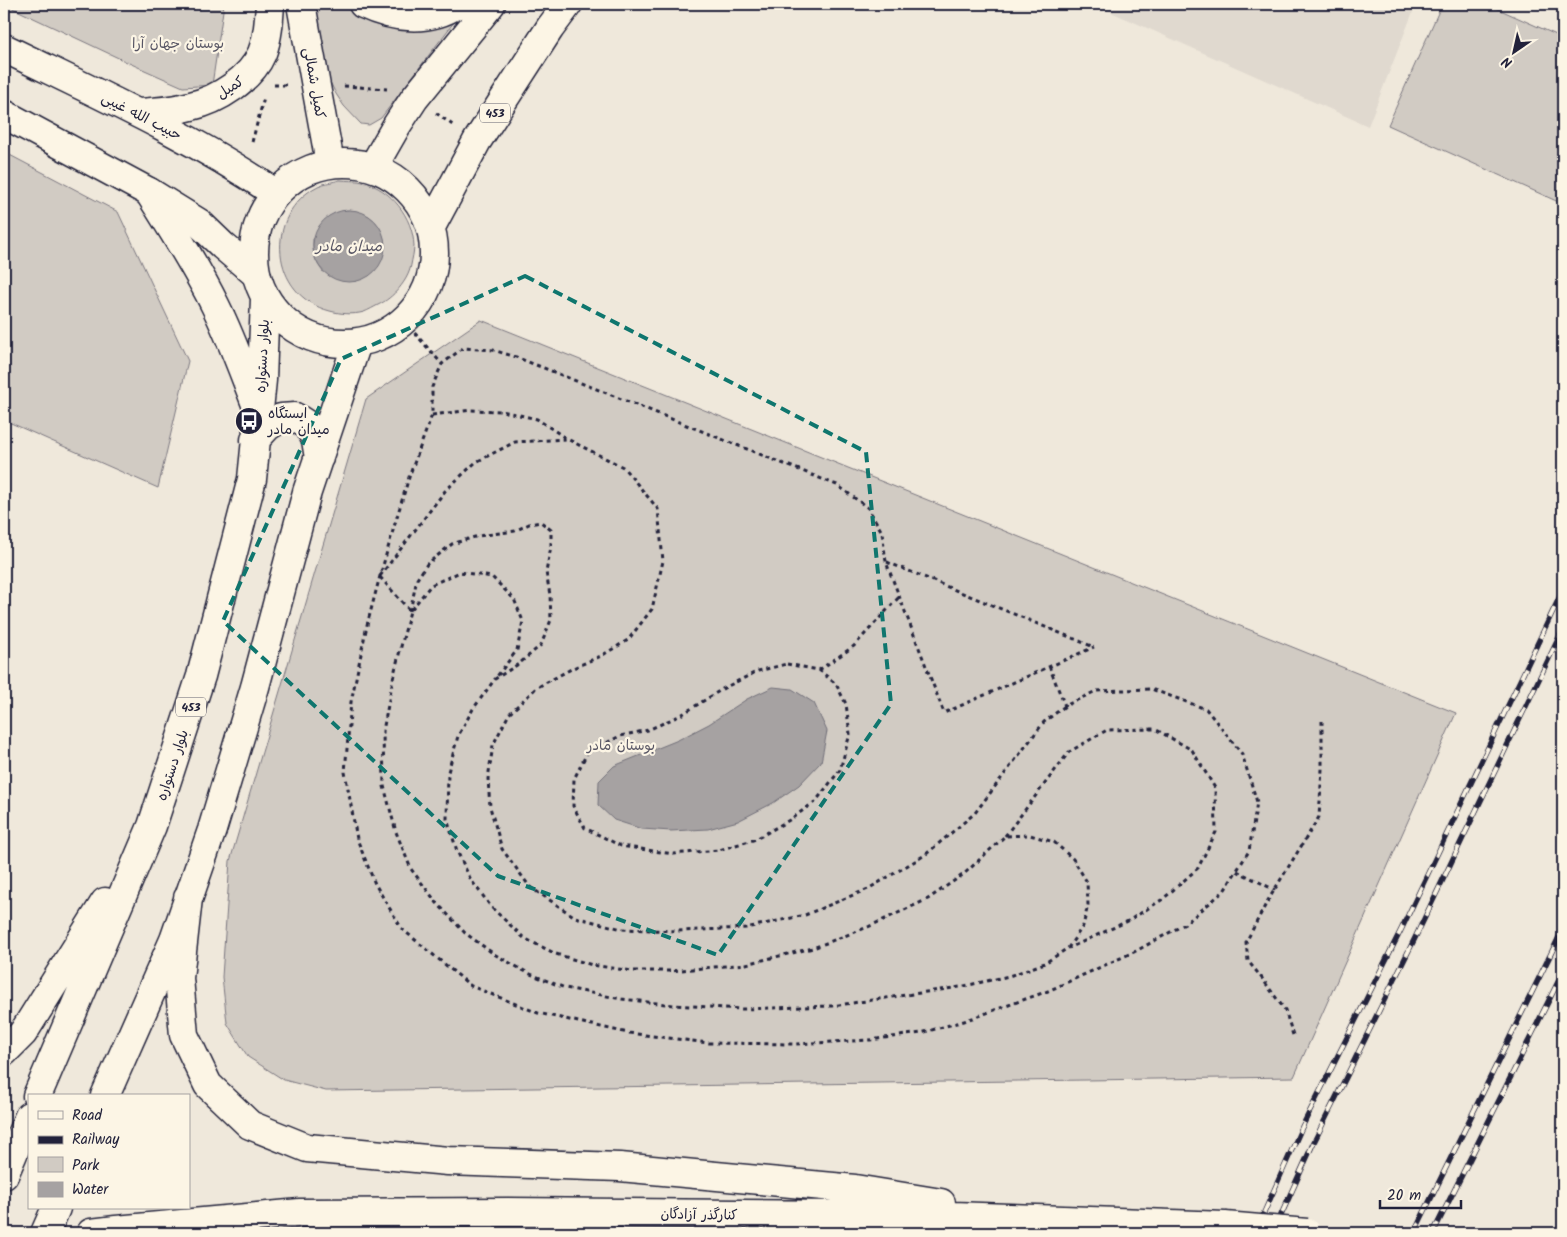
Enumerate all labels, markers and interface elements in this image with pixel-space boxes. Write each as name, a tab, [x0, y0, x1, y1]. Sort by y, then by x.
north arrow	[1490, 28, 1540, 78]
park label: بوستان جهان آرا	[132, 33, 224, 55]
street label: کمیل شمالی	[297, 46, 331, 120]
text: N	[1497, 50, 1517, 74]
street label: کمیل	[212, 71, 249, 105]
street label: حبیب الله غیبی	[98, 87, 185, 147]
road number: 453	[480, 104, 510, 122]
water label: میدان مادر	[314, 235, 382, 259]
street label: بلوار دستواره	[250, 319, 276, 393]
place label: ایستگاه میدان مادر	[267, 403, 330, 441]
bus stop icon: ایستگاه میدان مادر	[234, 406, 264, 436]
road number: 453	[176, 698, 206, 716]
street label: بلوار دستواره	[151, 727, 195, 804]
park label: بوستان مادر	[586, 735, 655, 757]
legend	[28, 1094, 190, 1210]
text: Road	[72, 1104, 103, 1128]
text: Railway	[72, 1128, 120, 1152]
text: Park	[72, 1154, 100, 1178]
scale bar	[1380, 1177, 1461, 1209]
text: Water	[72, 1178, 109, 1202]
text: 20 m	[1387, 1184, 1421, 1208]
street label: کنارگذر آزادگان	[660, 1203, 738, 1227]

